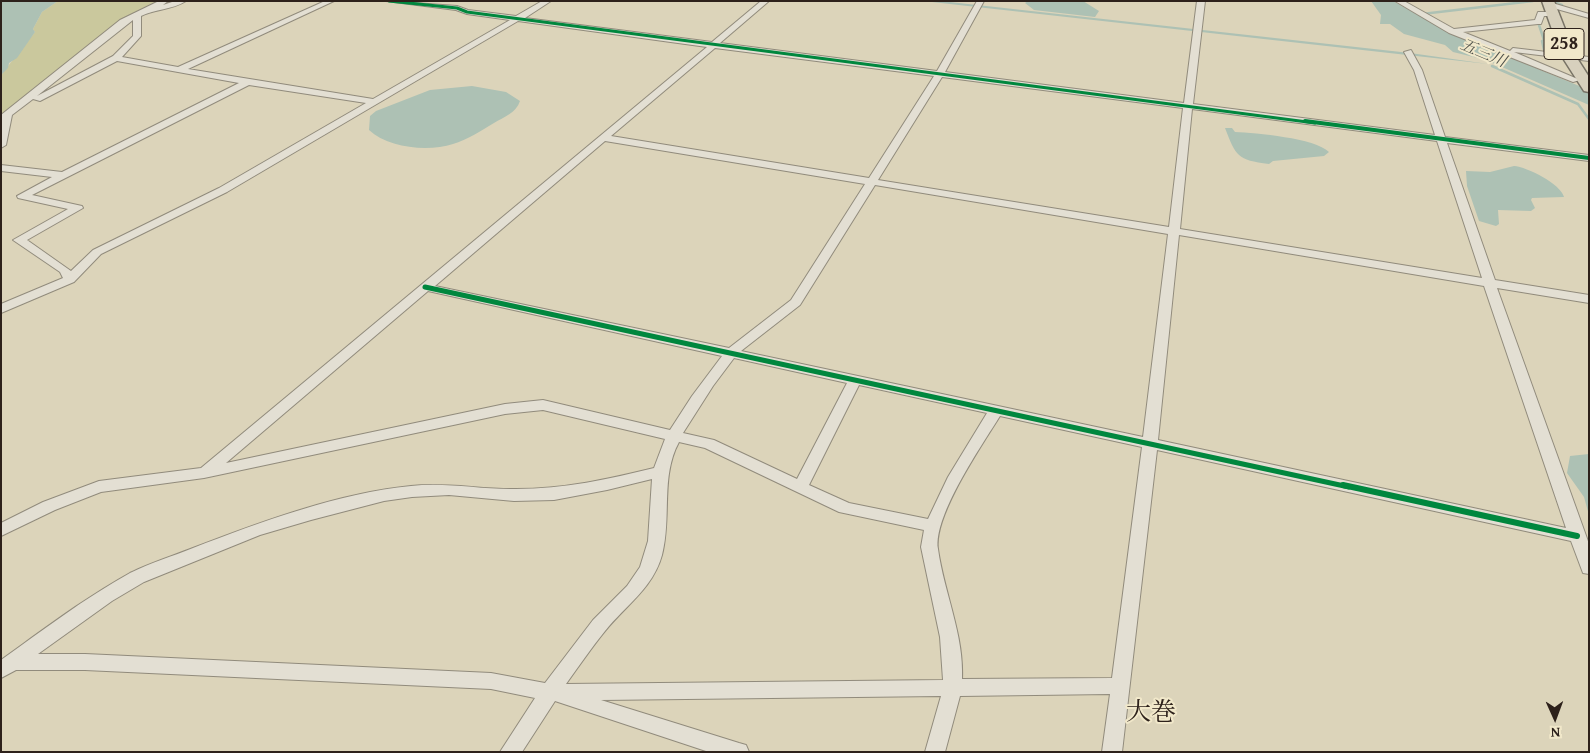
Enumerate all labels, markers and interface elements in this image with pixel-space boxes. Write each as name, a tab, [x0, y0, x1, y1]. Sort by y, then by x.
road number: 258	[1544, 29, 1584, 60]
water label: 五三川	[1457, 36, 1509, 72]
north arrow	[1530, 693, 1580, 743]
district label: 大巻	[1126, 699, 1176, 729]
text: N	[1551, 723, 1561, 743]

